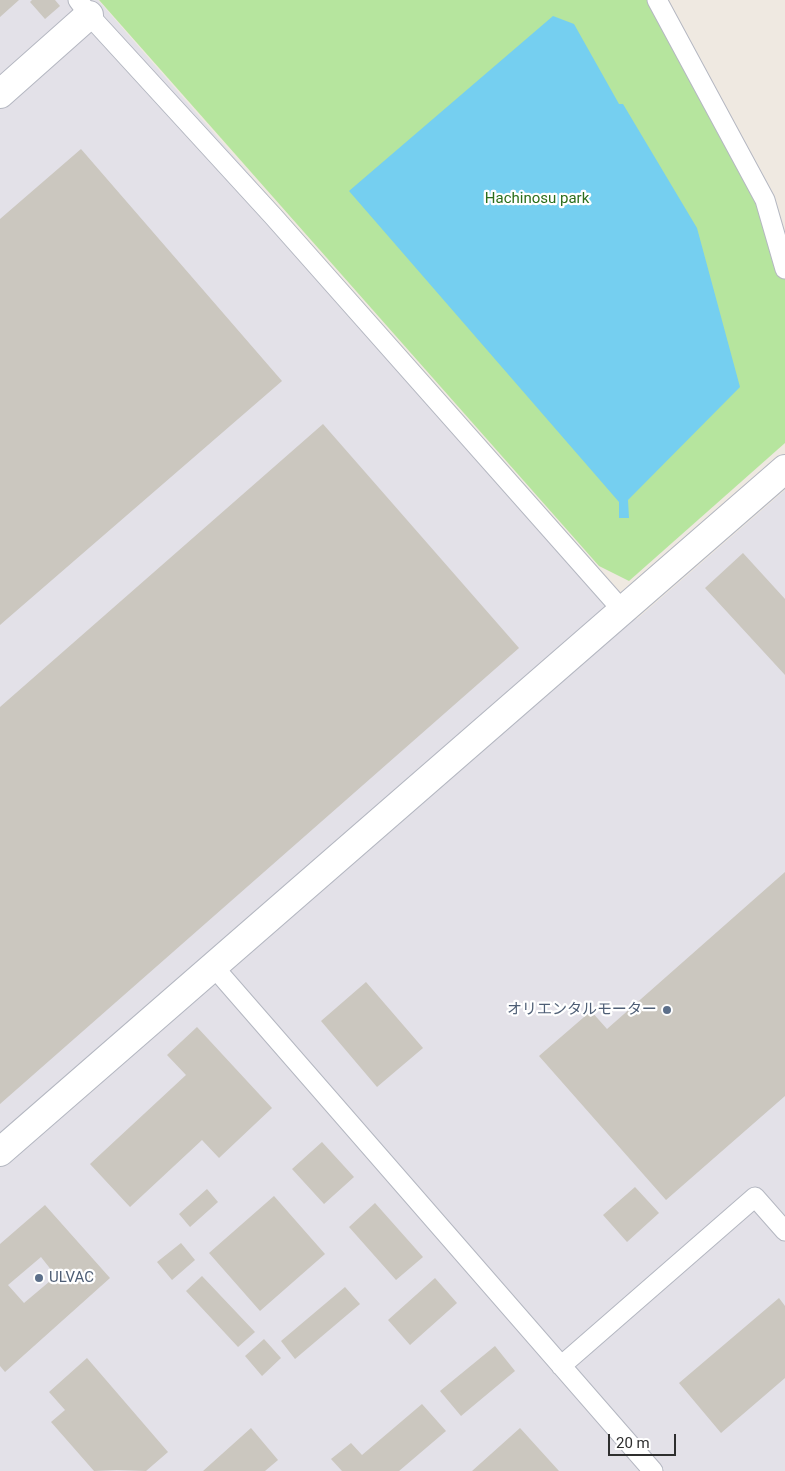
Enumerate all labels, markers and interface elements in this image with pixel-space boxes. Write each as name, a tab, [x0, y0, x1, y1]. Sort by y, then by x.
park label: Hachinosu park	[485, 190, 589, 208]
place label: オリエンタルモーター	[507, 1001, 657, 1019]
marker: オリエンタルモーター	[661, 1004, 673, 1016]
place label: ULVAC	[49, 1269, 94, 1287]
marker: ULVAC	[33, 1272, 45, 1284]
scale bar	[610, 1424, 678, 1456]
text: 20 m	[616, 1434, 650, 1452]

